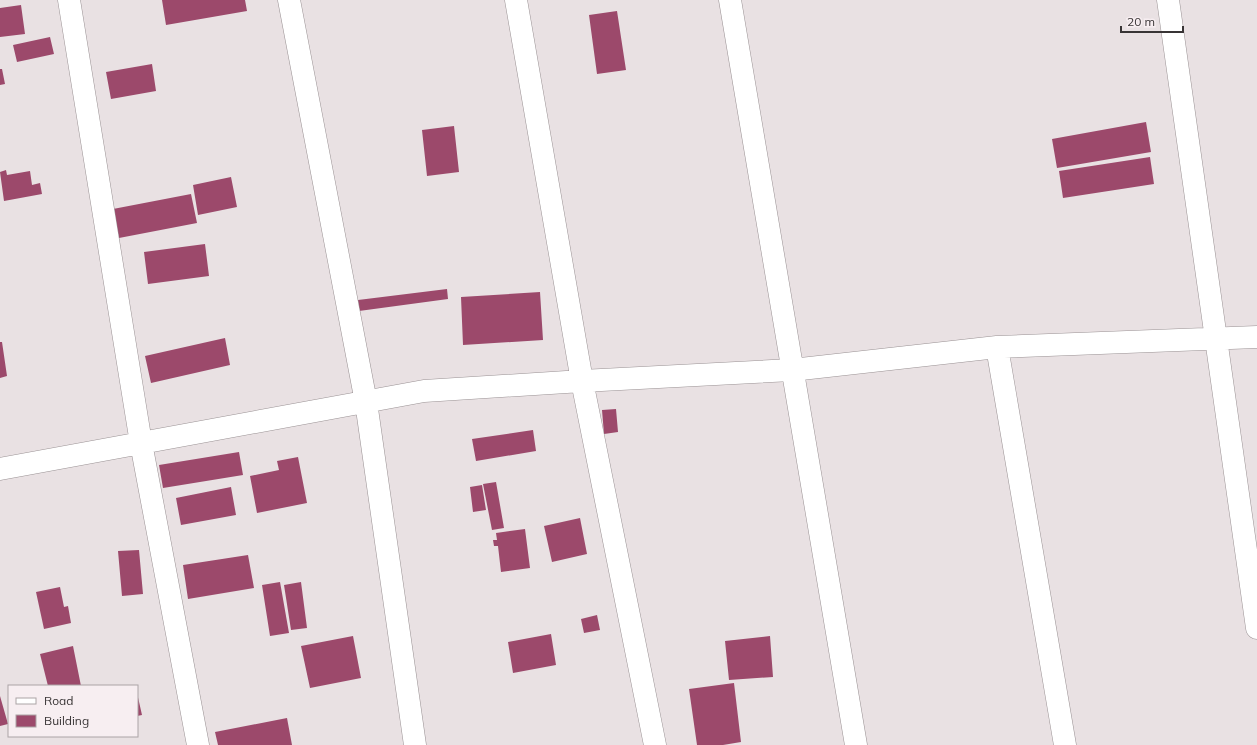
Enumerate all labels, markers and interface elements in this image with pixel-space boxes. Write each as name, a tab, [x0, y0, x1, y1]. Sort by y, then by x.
scale bar	[1121, 8, 1183, 34]
text: 20 m	[1127, 14, 1155, 29]
legend	[8, 685, 138, 737]
text: Road	[44, 693, 73, 708]
text: Building	[44, 713, 89, 728]

